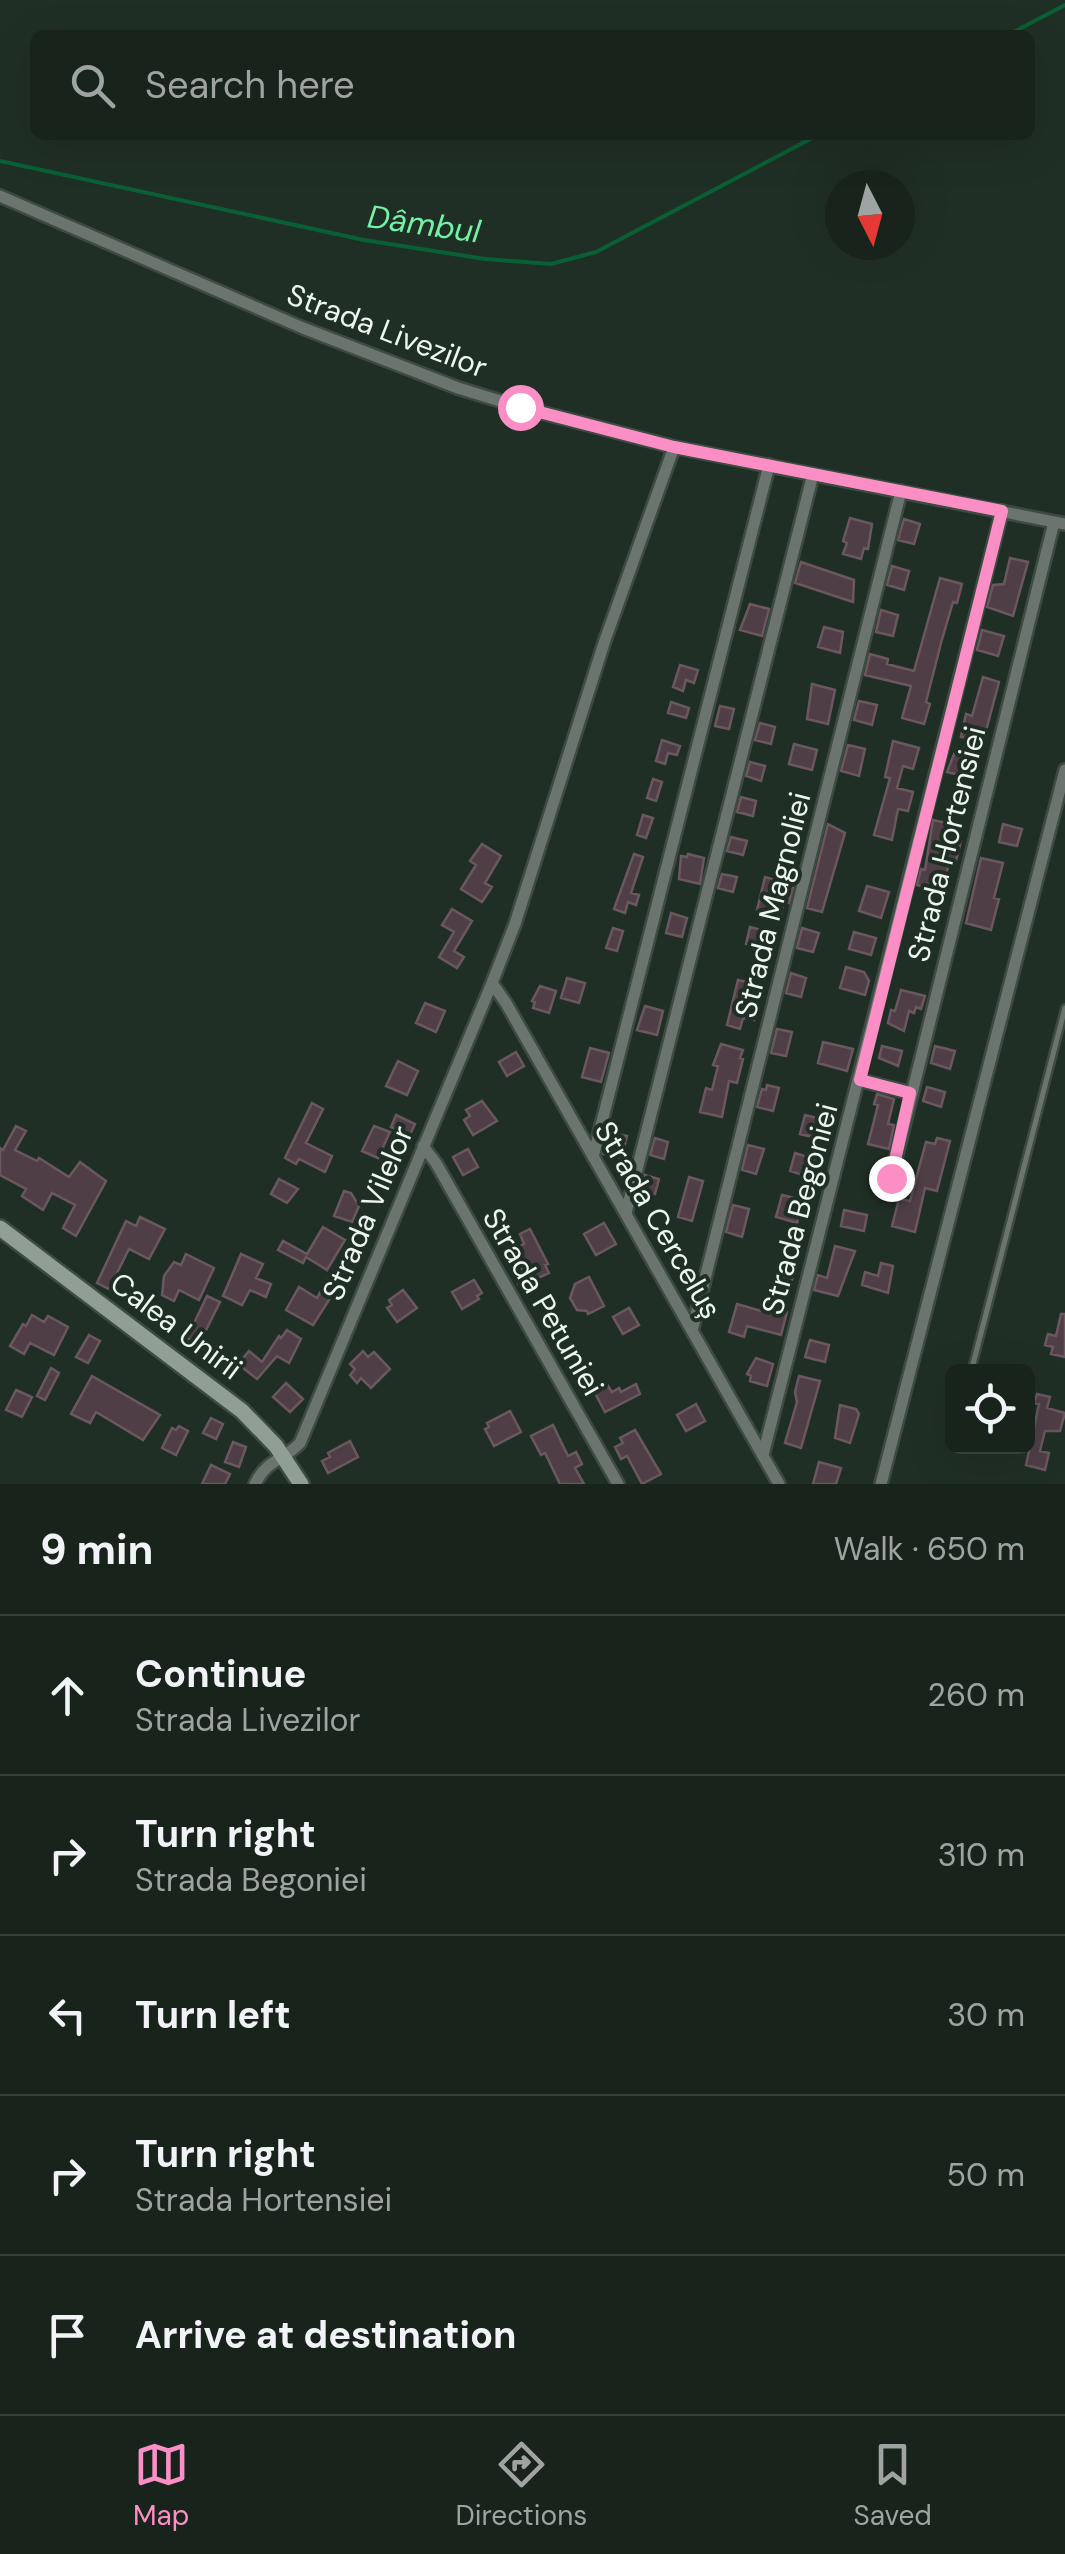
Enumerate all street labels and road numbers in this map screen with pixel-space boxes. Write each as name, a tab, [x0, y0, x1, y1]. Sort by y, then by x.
street label: Strada Livezilor	[282, 274, 493, 387]
street label: Strada Hortensiei	[898, 722, 995, 966]
street label: Strada Magnoliei	[726, 788, 819, 1022]
street label: Strada Begoniei	[753, 1099, 846, 1319]
street label: Strada Cerceluș	[586, 1114, 731, 1326]
street label: Strada Vilelor	[313, 1119, 422, 1306]
street label: Strada Petuniei	[474, 1201, 613, 1403]
street label: Calea Unirii	[102, 1263, 250, 1388]

